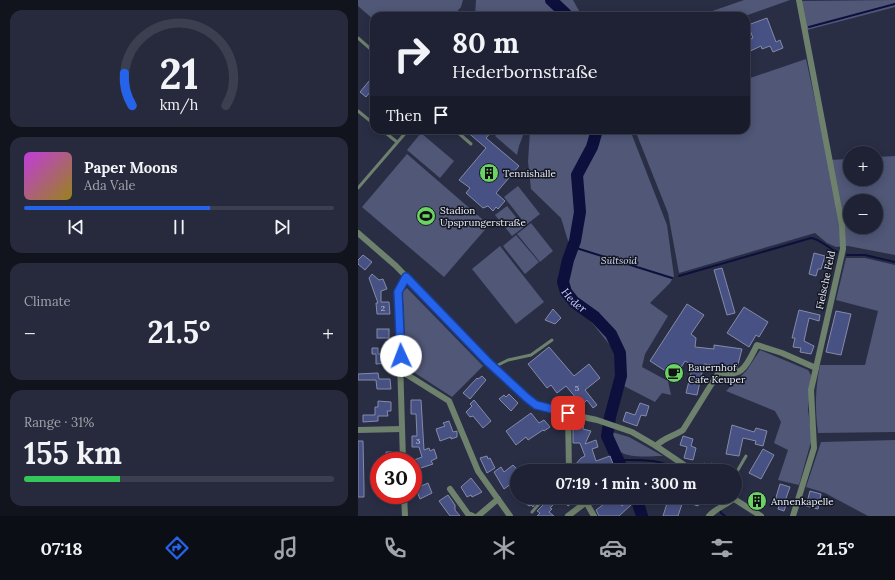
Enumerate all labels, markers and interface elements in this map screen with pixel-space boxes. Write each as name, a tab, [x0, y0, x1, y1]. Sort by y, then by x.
text: 80 m	[452, 25, 519, 61]
icon: right	[386, 28, 438, 80]
text: 21	[159, 47, 199, 100]
text: Hederbornstraße	[452, 60, 598, 83]
text: km/h	[160, 96, 199, 115]
icon: arrive	[430, 104, 452, 126]
text: Then	[386, 106, 422, 125]
map controls	[843, 146, 883, 234]
button: +	[843, 146, 883, 186]
text: Paper Moons	[84, 158, 178, 177]
building icon: Tennishalle	[478, 162, 500, 184]
place label: Tennishalle	[503, 167, 556, 180]
text: Ada Vale	[84, 177, 136, 194]
button: −	[843, 194, 883, 234]
place label: Stadion Upsprungerstraße	[440, 204, 526, 229]
sports icon: Stadion Upsprungerstraße	[415, 205, 437, 227]
icon: previous	[65, 216, 87, 238]
icon: pause	[168, 216, 190, 238]
icon: next	[271, 216, 293, 238]
street label: Fielsche Feld	[813, 249, 838, 311]
park label: Sültsoid	[601, 254, 638, 267]
water label: Heder	[559, 285, 590, 316]
text: Climate	[24, 293, 71, 310]
house number: 2	[381, 303, 385, 313]
text: 21.5°	[148, 313, 210, 351]
text: −	[24, 319, 36, 347]
text: +	[322, 319, 334, 347]
position arrow	[380, 335, 422, 377]
place label: Bauernhof Cafe Keuper	[688, 361, 746, 386]
cafe icon: Bauernhof Cafe Keuper	[663, 362, 685, 384]
house number: 5	[575, 383, 579, 393]
pin	[551, 396, 585, 430]
icon: arrive	[557, 402, 579, 424]
text: Range · 31%	[24, 414, 94, 431]
text: 155 km	[24, 434, 122, 472]
house number: 3	[416, 436, 421, 446]
speed limit sign: 30	[370, 452, 422, 504]
text: 07:19 · 1 min · 300 m	[555, 474, 697, 493]
building icon: Annenkapelle	[746, 490, 768, 512]
place label: Annenkapelle	[770, 495, 834, 508]
icon: directions	[163, 534, 191, 562]
icon: music	[272, 534, 300, 562]
icon: phone	[381, 534, 409, 562]
icon: climate	[490, 534, 518, 562]
icon: car	[599, 534, 627, 562]
icon: filters	[708, 534, 736, 562]
text: 07:18	[40, 537, 82, 560]
text: 21.5°	[817, 537, 855, 560]

